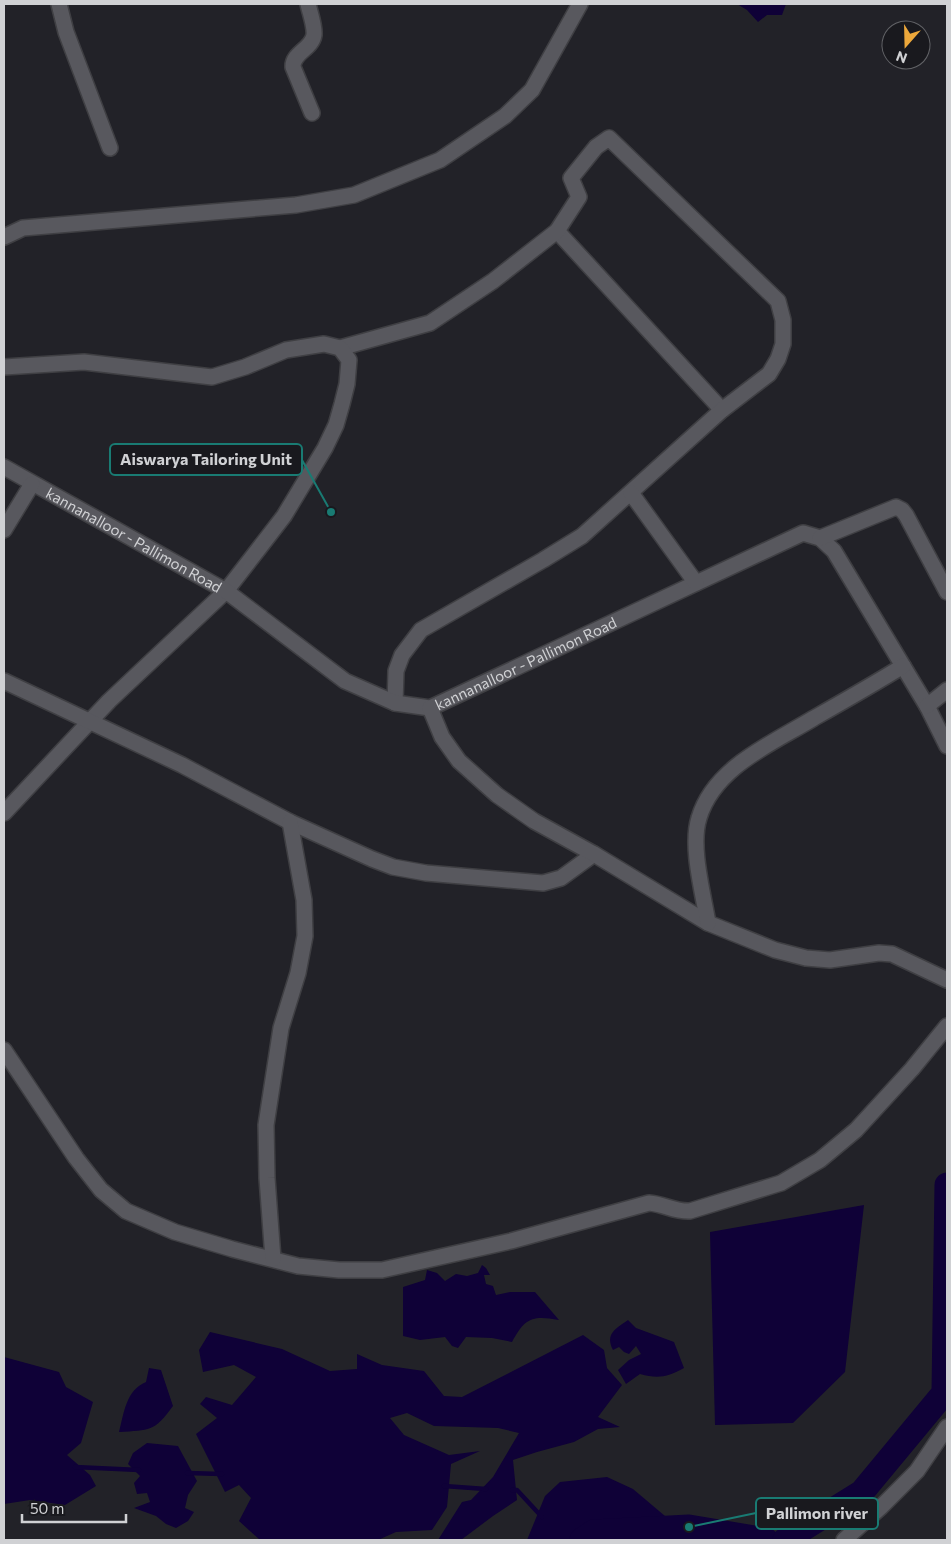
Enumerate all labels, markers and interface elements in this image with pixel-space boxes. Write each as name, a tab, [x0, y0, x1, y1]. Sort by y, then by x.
north arrow	[881, 20, 931, 70]
text: N	[894, 48, 909, 67]
callout: Aiswarya Tailoring Unit	[110, 444, 302, 475]
text: Aiswarya Tailoring Unit	[120, 449, 292, 468]
street label: kannanalloor - Pallimon Road	[43, 483, 225, 596]
street label: kannanalloor - Pallimon Road	[432, 613, 619, 713]
scale bar	[22, 1492, 126, 1524]
callout: Pallimon river	[756, 1498, 878, 1529]
text: 50 m	[30, 1499, 64, 1517]
text: Pallimon river	[766, 1503, 869, 1522]

